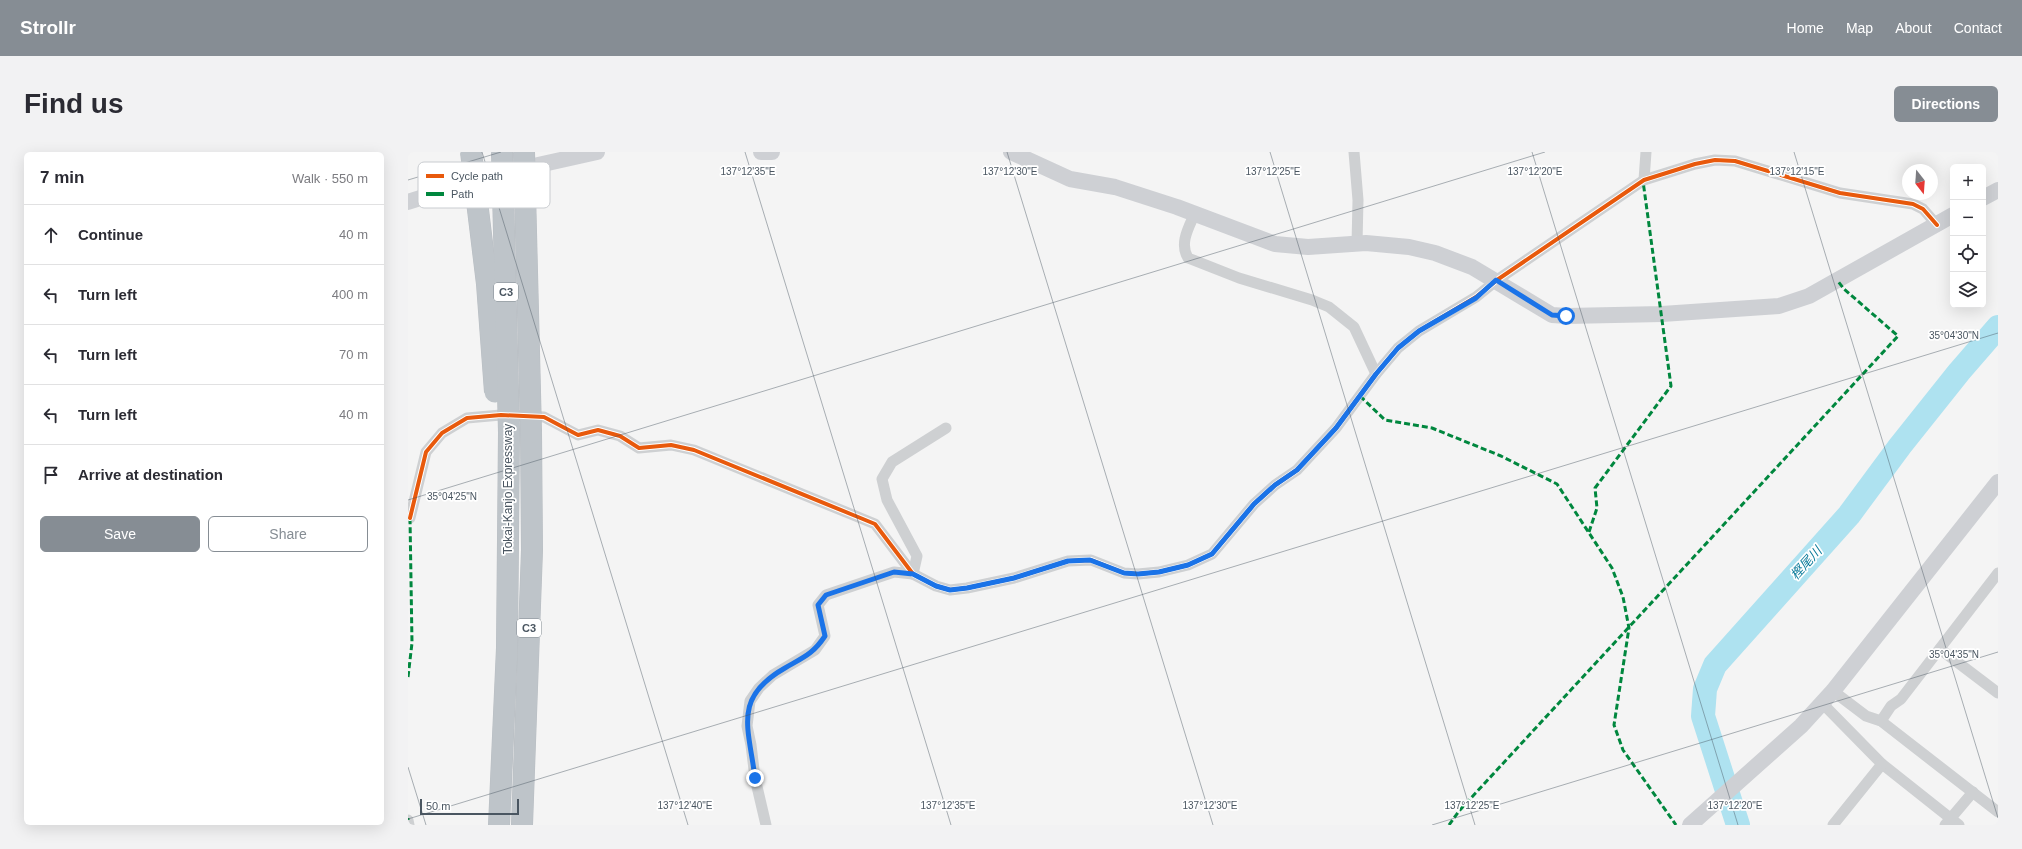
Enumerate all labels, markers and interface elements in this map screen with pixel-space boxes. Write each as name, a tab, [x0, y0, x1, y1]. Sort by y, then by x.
text: Strollr	[20, 17, 76, 38]
text: Home	[1787, 20, 1824, 36]
text: Map	[1846, 20, 1873, 36]
text: About	[1895, 20, 1932, 36]
text: Contact	[1954, 20, 2002, 36]
button: Directions	[1894, 86, 1998, 122]
text: Find us	[24, 88, 124, 119]
legend	[418, 162, 550, 208]
north arrow	[1902, 164, 1938, 200]
map controls	[1950, 164, 1986, 308]
button: +	[1950, 164, 1986, 200]
text: 137°12'35"E	[720, 166, 776, 177]
text: 137°12'30"E	[982, 166, 1038, 177]
text: 137°12'25"E	[1245, 166, 1301, 177]
text: 137°12'20"E	[1507, 166, 1563, 177]
text: 137°12'15"E	[1769, 166, 1825, 177]
text: 7 min	[40, 168, 84, 187]
text: Cycle path	[451, 170, 503, 182]
text: Walk · 550 m	[292, 171, 368, 186]
text: Path	[451, 188, 474, 200]
button: −	[1950, 200, 1986, 236]
icon: ahead	[40, 224, 62, 246]
text: Continue	[78, 226, 143, 243]
text: 40 m	[339, 227, 368, 242]
button: locate	[1950, 236, 1986, 272]
button: layers	[1950, 272, 1986, 308]
road number: C3	[494, 283, 518, 301]
icon: left	[40, 284, 62, 306]
text: Turn left	[78, 286, 137, 303]
text: 400 m	[332, 287, 368, 302]
route start	[1557, 307, 1575, 325]
text: 35°04'30"N	[1929, 330, 1979, 341]
icon: left	[40, 344, 62, 366]
text: Turn left	[78, 346, 137, 363]
text: 70 m	[339, 347, 368, 362]
icon: left	[40, 404, 62, 426]
text: Turn left	[78, 406, 137, 423]
text: 40 m	[339, 407, 368, 422]
street label: Tokai-Kanjo Expressway	[501, 424, 515, 554]
icon: arrive	[40, 464, 62, 486]
text: Arrive at destination	[78, 466, 223, 483]
text: 35°04'25"N	[427, 491, 477, 502]
button: Save	[40, 516, 200, 552]
button: Share	[208, 516, 368, 552]
water label: 樫尾川	[1787, 542, 1826, 583]
road number: C3	[517, 619, 541, 637]
text: 35°04'35"N	[1929, 649, 1979, 660]
route end	[746, 769, 764, 787]
scale bar	[420, 797, 519, 816]
text: 50 m	[426, 800, 450, 812]
text: 137°12'40"E	[657, 800, 713, 811]
text: 137°12'35"E	[920, 800, 976, 811]
text: 137°12'30"E	[1182, 800, 1238, 811]
text: 137°12'25"E	[1444, 800, 1500, 811]
text: 137°12'20"E	[1707, 800, 1763, 811]

